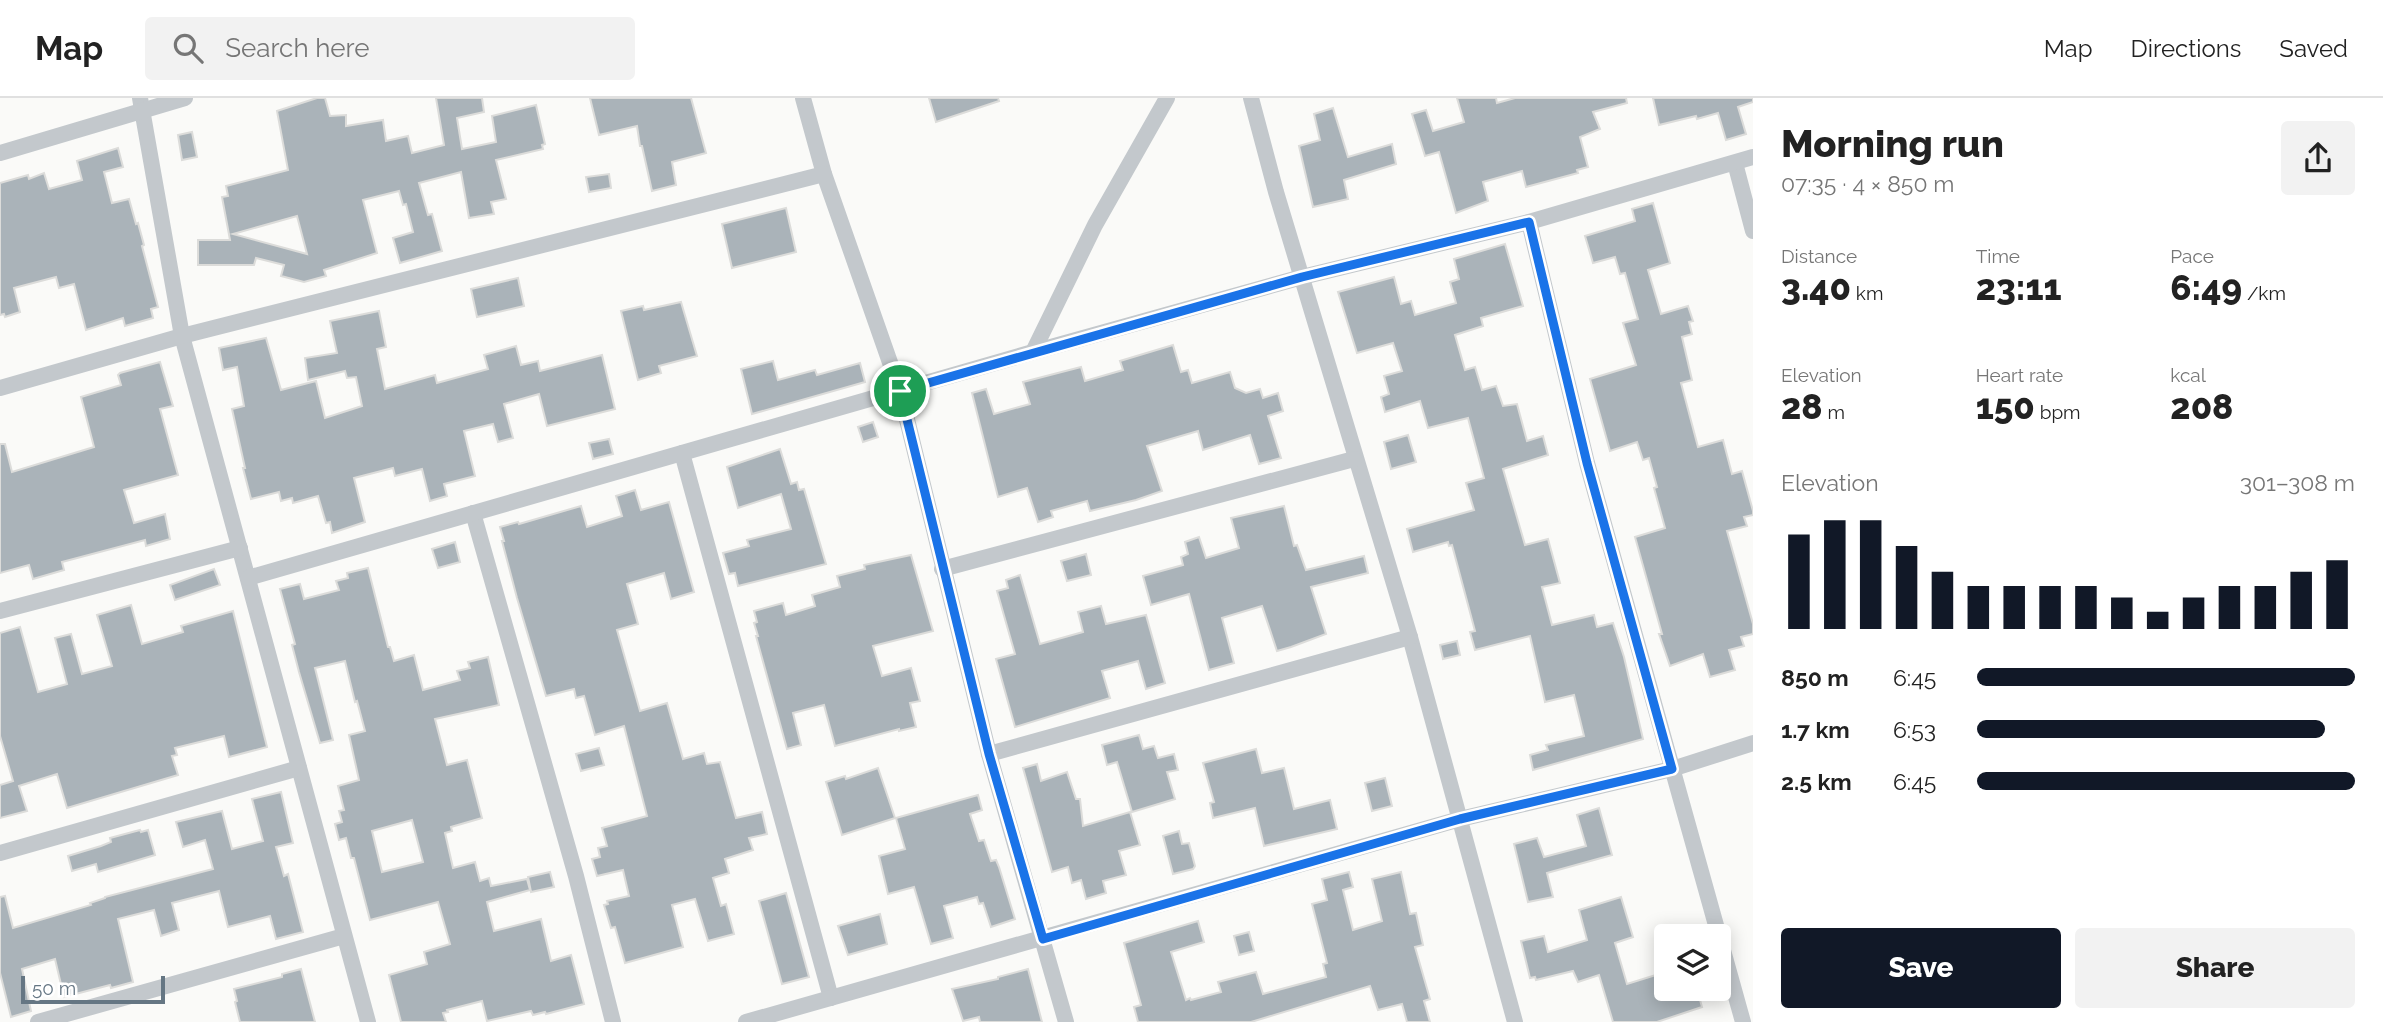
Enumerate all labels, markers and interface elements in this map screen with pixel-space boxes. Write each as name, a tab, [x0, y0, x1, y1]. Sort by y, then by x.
search box	[145, 17, 635, 80]
text: Map	[35, 29, 103, 68]
icon: search	[169, 29, 207, 67]
text: Search here	[225, 33, 370, 63]
text: Map	[2044, 34, 2093, 63]
text: Directions	[2131, 34, 2241, 63]
text: Saved	[2279, 34, 2348, 63]
text: Morning run	[1781, 121, 2004, 166]
button: share	[2281, 121, 2355, 195]
text: 07:35 · 4 × 850 m	[1781, 170, 1954, 197]
text: Distance	[1781, 245, 1857, 267]
text: Time	[1976, 245, 2020, 267]
text: Pace	[2170, 245, 2214, 267]
text: 3.40	[1781, 267, 1851, 308]
text: 23:11	[1976, 267, 2062, 308]
text: 6:49	[2170, 267, 2242, 308]
text: km	[1851, 282, 1883, 304]
text: /km	[2242, 282, 2286, 304]
pin	[870, 361, 930, 421]
text: Elevation	[1781, 364, 1862, 386]
text: Heart rate	[1976, 364, 2063, 386]
text: kcal	[2170, 364, 2206, 386]
icon: arrive	[881, 372, 919, 410]
text: 28	[1781, 386, 1823, 427]
text: 150	[1976, 386, 2035, 427]
text: 208	[2170, 386, 2233, 427]
text: m	[1823, 401, 1845, 423]
text: bpm	[2035, 401, 2081, 423]
text: Elevation	[1781, 469, 1879, 496]
text: 301–308 m	[2240, 469, 2355, 496]
text: 850 m	[1781, 664, 1849, 691]
text: 6:45	[1893, 664, 1936, 691]
text: 1.7 km	[1781, 716, 1850, 743]
text: 6:53	[1893, 716, 1936, 743]
text: 2.5 km	[1781, 768, 1852, 795]
text: 6:45	[1893, 768, 1936, 795]
map controls	[1654, 924, 1731, 1001]
button: layers	[1654, 924, 1731, 1001]
button: Save	[1781, 928, 2061, 1008]
button: Share	[2075, 928, 2355, 1008]
scale bar	[21, 973, 164, 1005]
text: 50 m	[32, 977, 76, 999]

